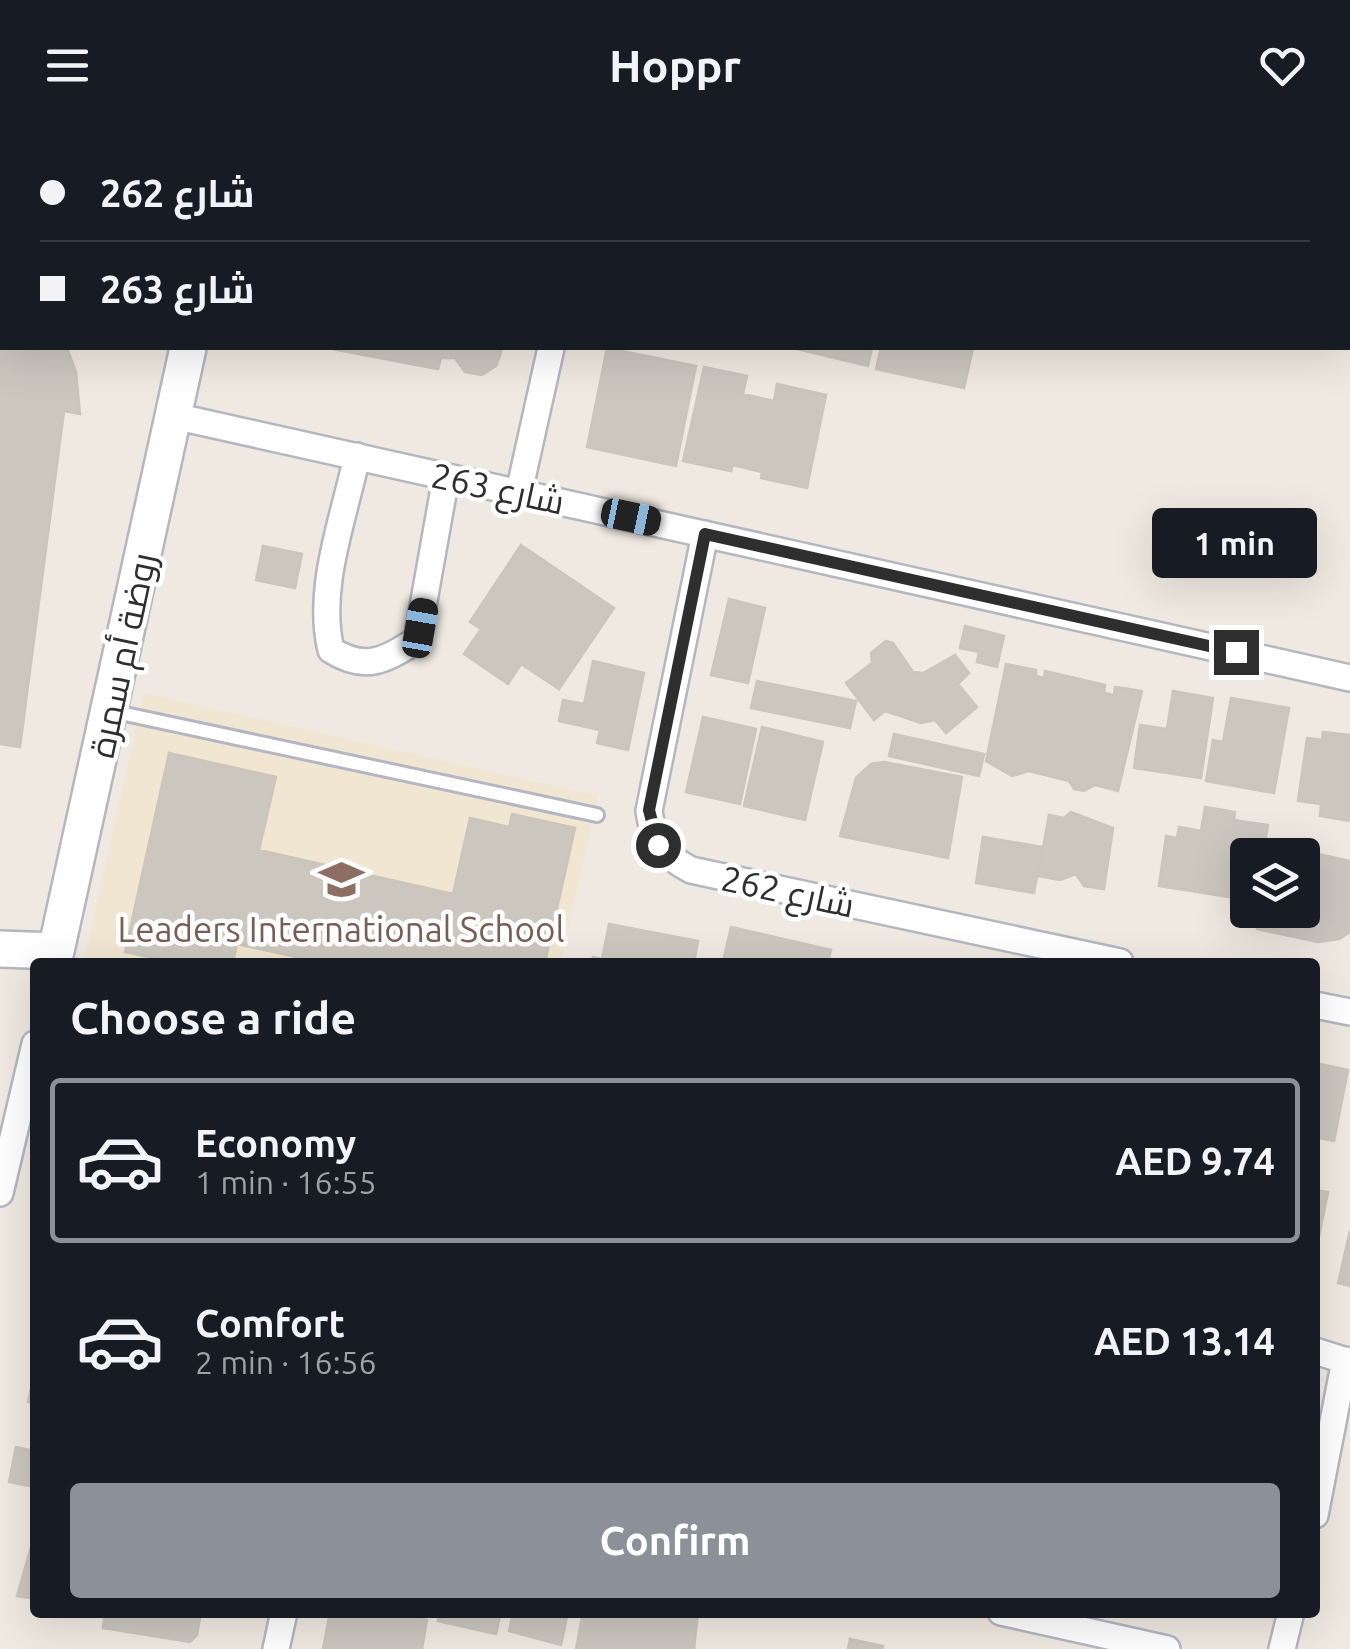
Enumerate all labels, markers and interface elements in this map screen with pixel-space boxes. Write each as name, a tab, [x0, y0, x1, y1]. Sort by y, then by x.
icon: menu	[40, 38, 95, 93]
icon: heart	[1255, 38, 1310, 93]
text: Hoppr	[609, 40, 741, 91]
text: شارع 262	[100, 172, 255, 214]
text: شارع 263	[100, 268, 255, 310]
street label: شارع 263	[427, 454, 568, 526]
car	[599, 496, 663, 538]
callout: 1 min	[1154, 507, 1318, 577]
text: 1 min	[1194, 525, 1275, 561]
street label: روضة أم سمرة	[80, 549, 168, 762]
car	[400, 596, 440, 660]
route end	[1214, 630, 1259, 675]
route start	[636, 823, 681, 868]
map controls	[1230, 838, 1320, 928]
button: layers	[1230, 838, 1320, 928]
school or university icon: Leaders International School	[317, 855, 365, 903]
street label: شارع 262	[717, 857, 858, 929]
place label: Leaders International School	[117, 909, 565, 949]
text: Choose a ride	[70, 992, 356, 1043]
icon: car	[75, 1116, 165, 1206]
text: Economy	[195, 1122, 356, 1164]
text: AED 9.74	[1115, 1140, 1275, 1182]
text: 1 min · 16:55	[195, 1164, 377, 1200]
icon: car	[75, 1296, 165, 1386]
text: Comfort	[195, 1302, 345, 1344]
text: AED 13.14	[1094, 1320, 1275, 1362]
text: 2 min · 16:56	[195, 1344, 377, 1380]
button: Confirm	[70, 1483, 1280, 1598]

